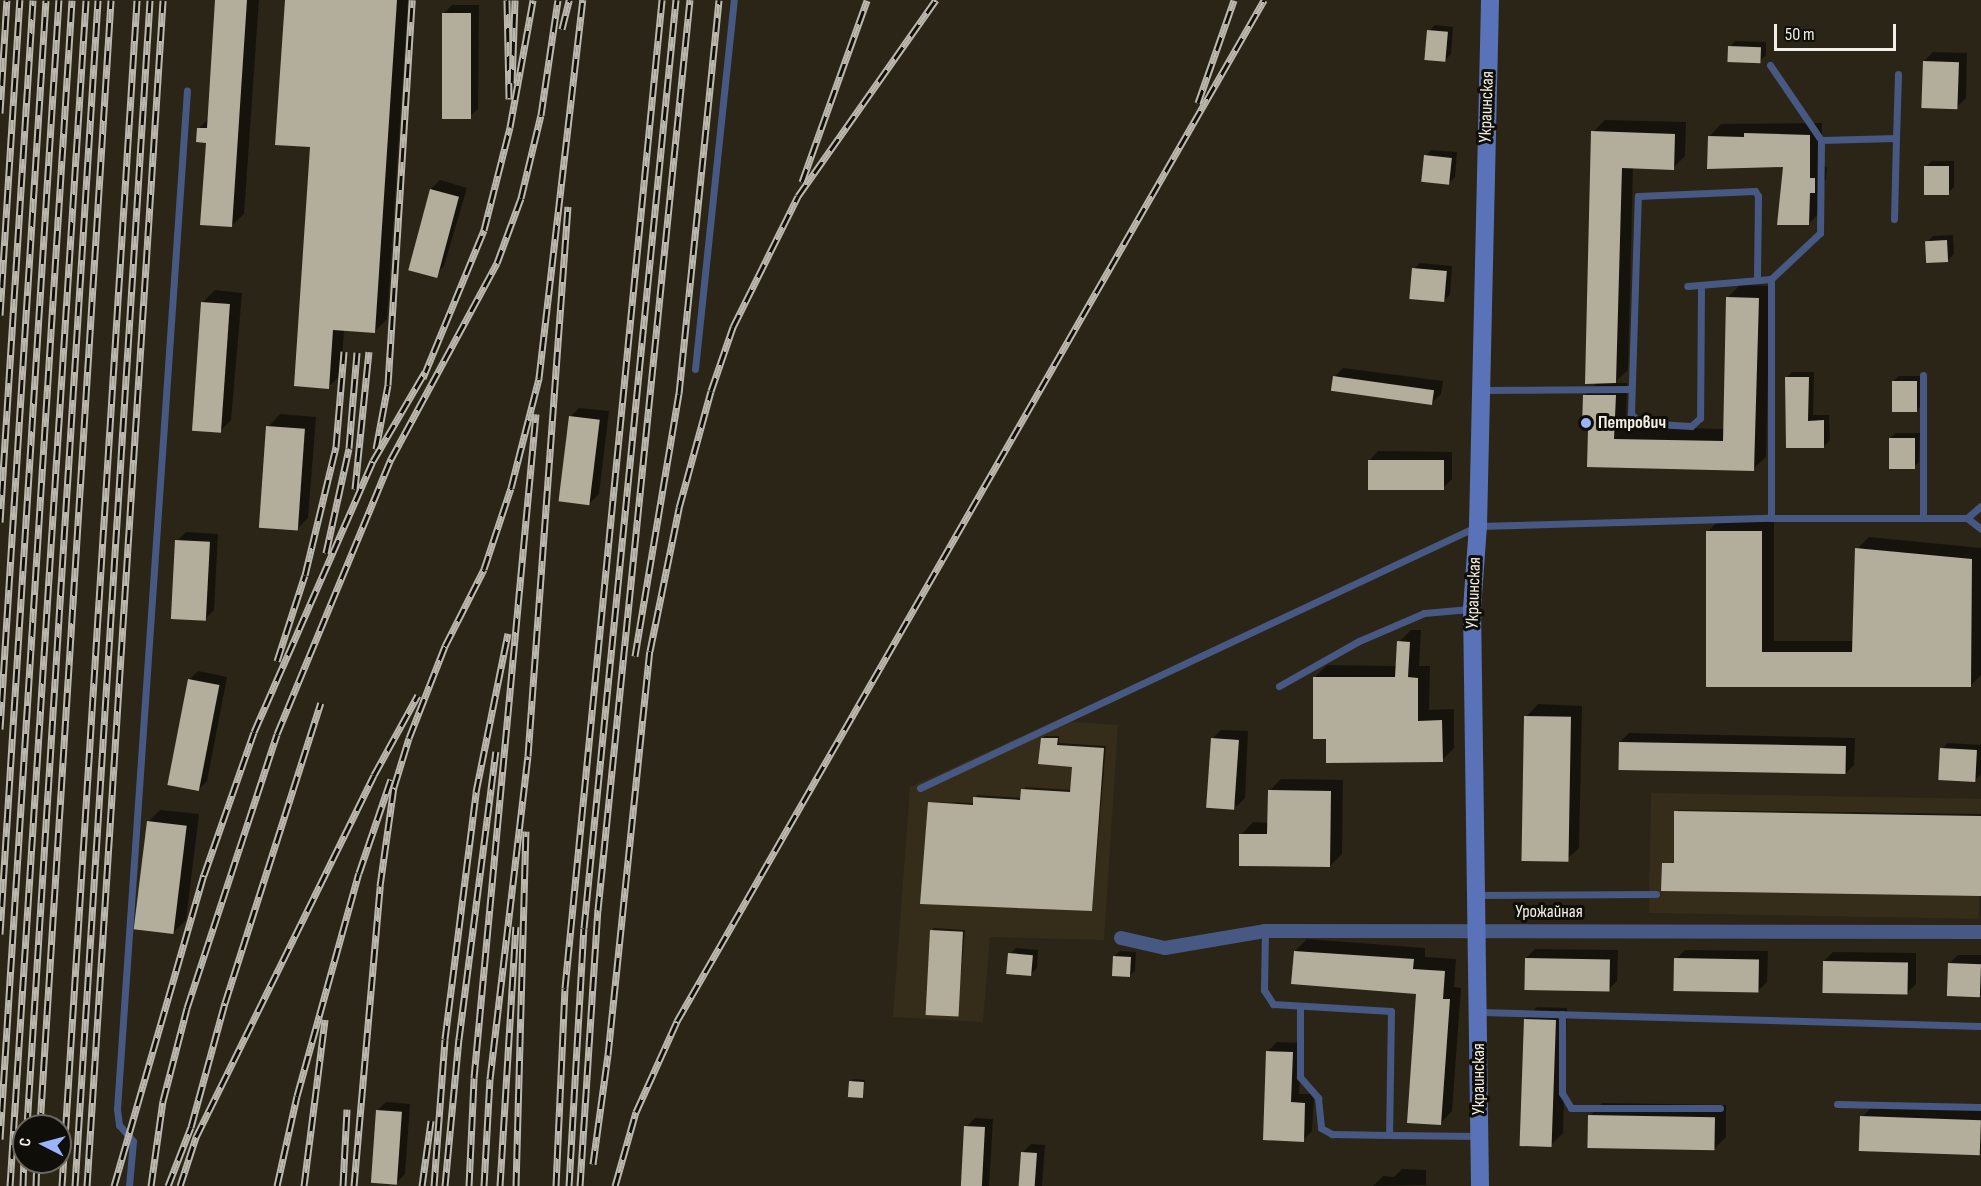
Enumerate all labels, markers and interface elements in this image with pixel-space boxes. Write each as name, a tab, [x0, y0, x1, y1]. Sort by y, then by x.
scale bar	[1777, 12, 1898, 50]
text: 50 m	[1785, 24, 1815, 45]
street label: Украинская	[1475, 71, 1499, 143]
place label: Петрович	[1598, 412, 1666, 434]
marker: Петрович	[1579, 416, 1593, 430]
street label: Украинская	[1462, 557, 1486, 629]
street label: Урожайная	[1515, 901, 1583, 923]
street label: Украинская	[1468, 1043, 1490, 1115]
north arrow	[12, 1114, 72, 1174]
text: С	[16, 1137, 35, 1147]

